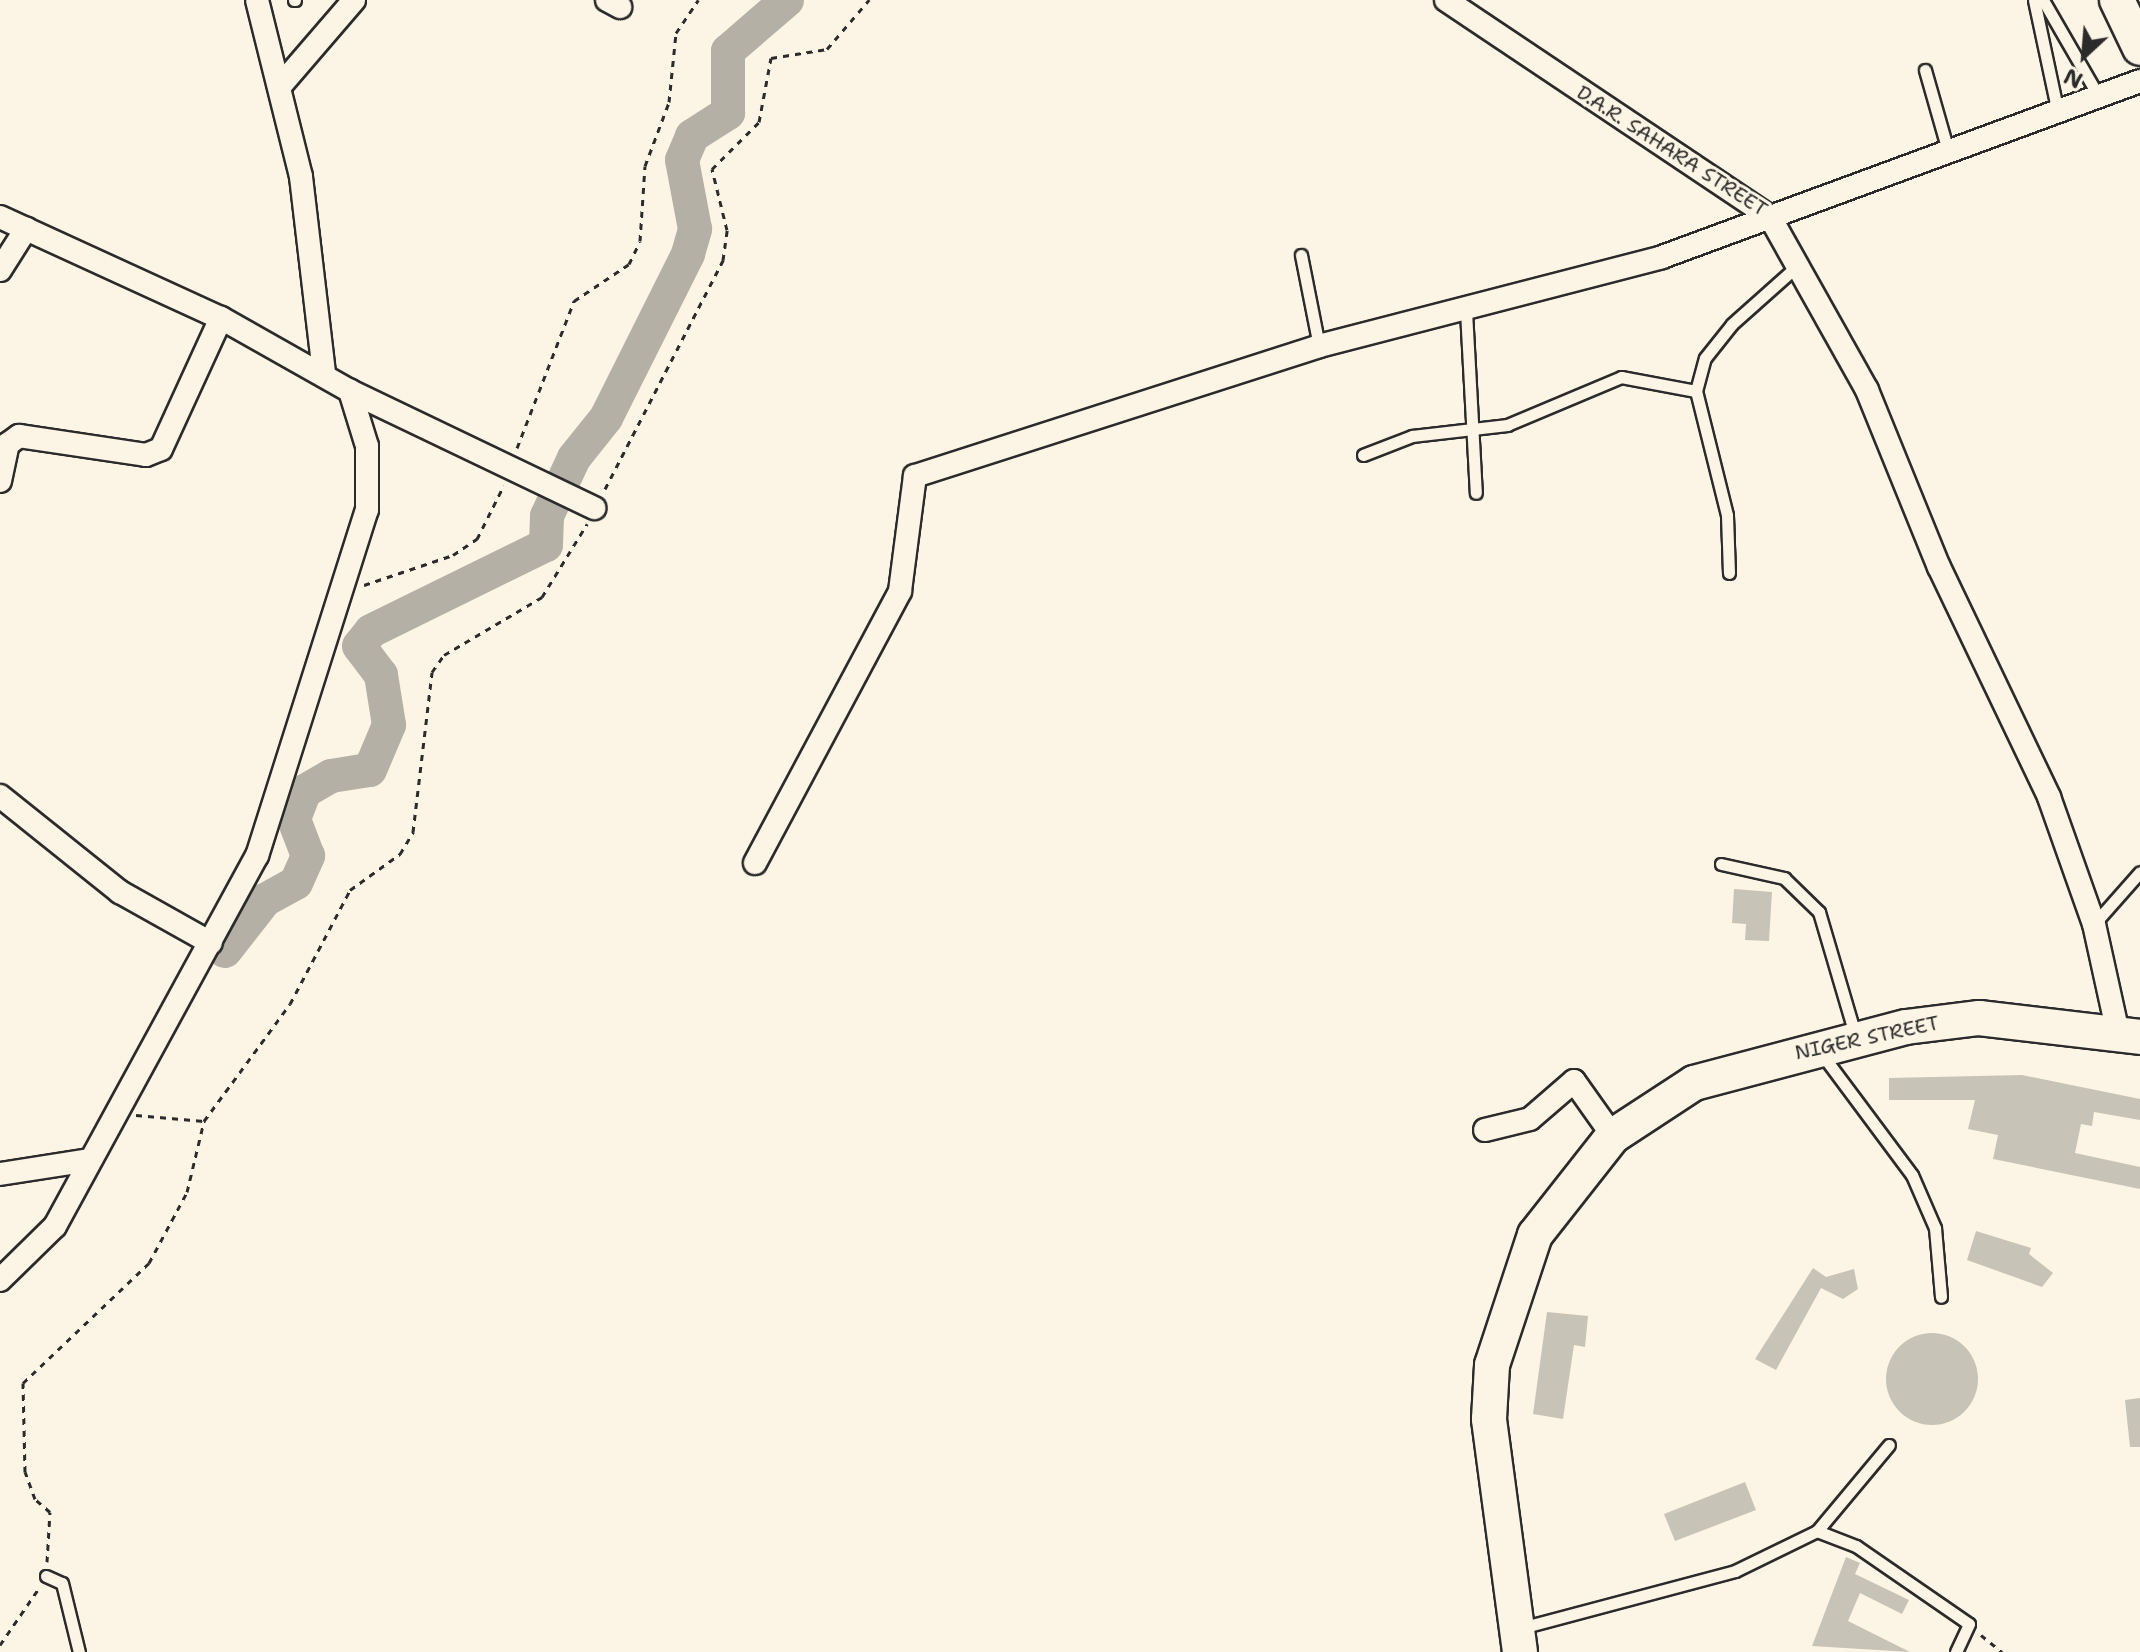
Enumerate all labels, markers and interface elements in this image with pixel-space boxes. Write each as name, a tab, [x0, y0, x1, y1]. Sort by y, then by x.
north arrow	[2044, 16, 2124, 96]
text: N	[2059, 61, 2087, 95]
street label: D.A.R. SAHARA STREET	[1572, 80, 1772, 222]
street label: NIGER STREET	[1793, 1011, 1941, 1065]

